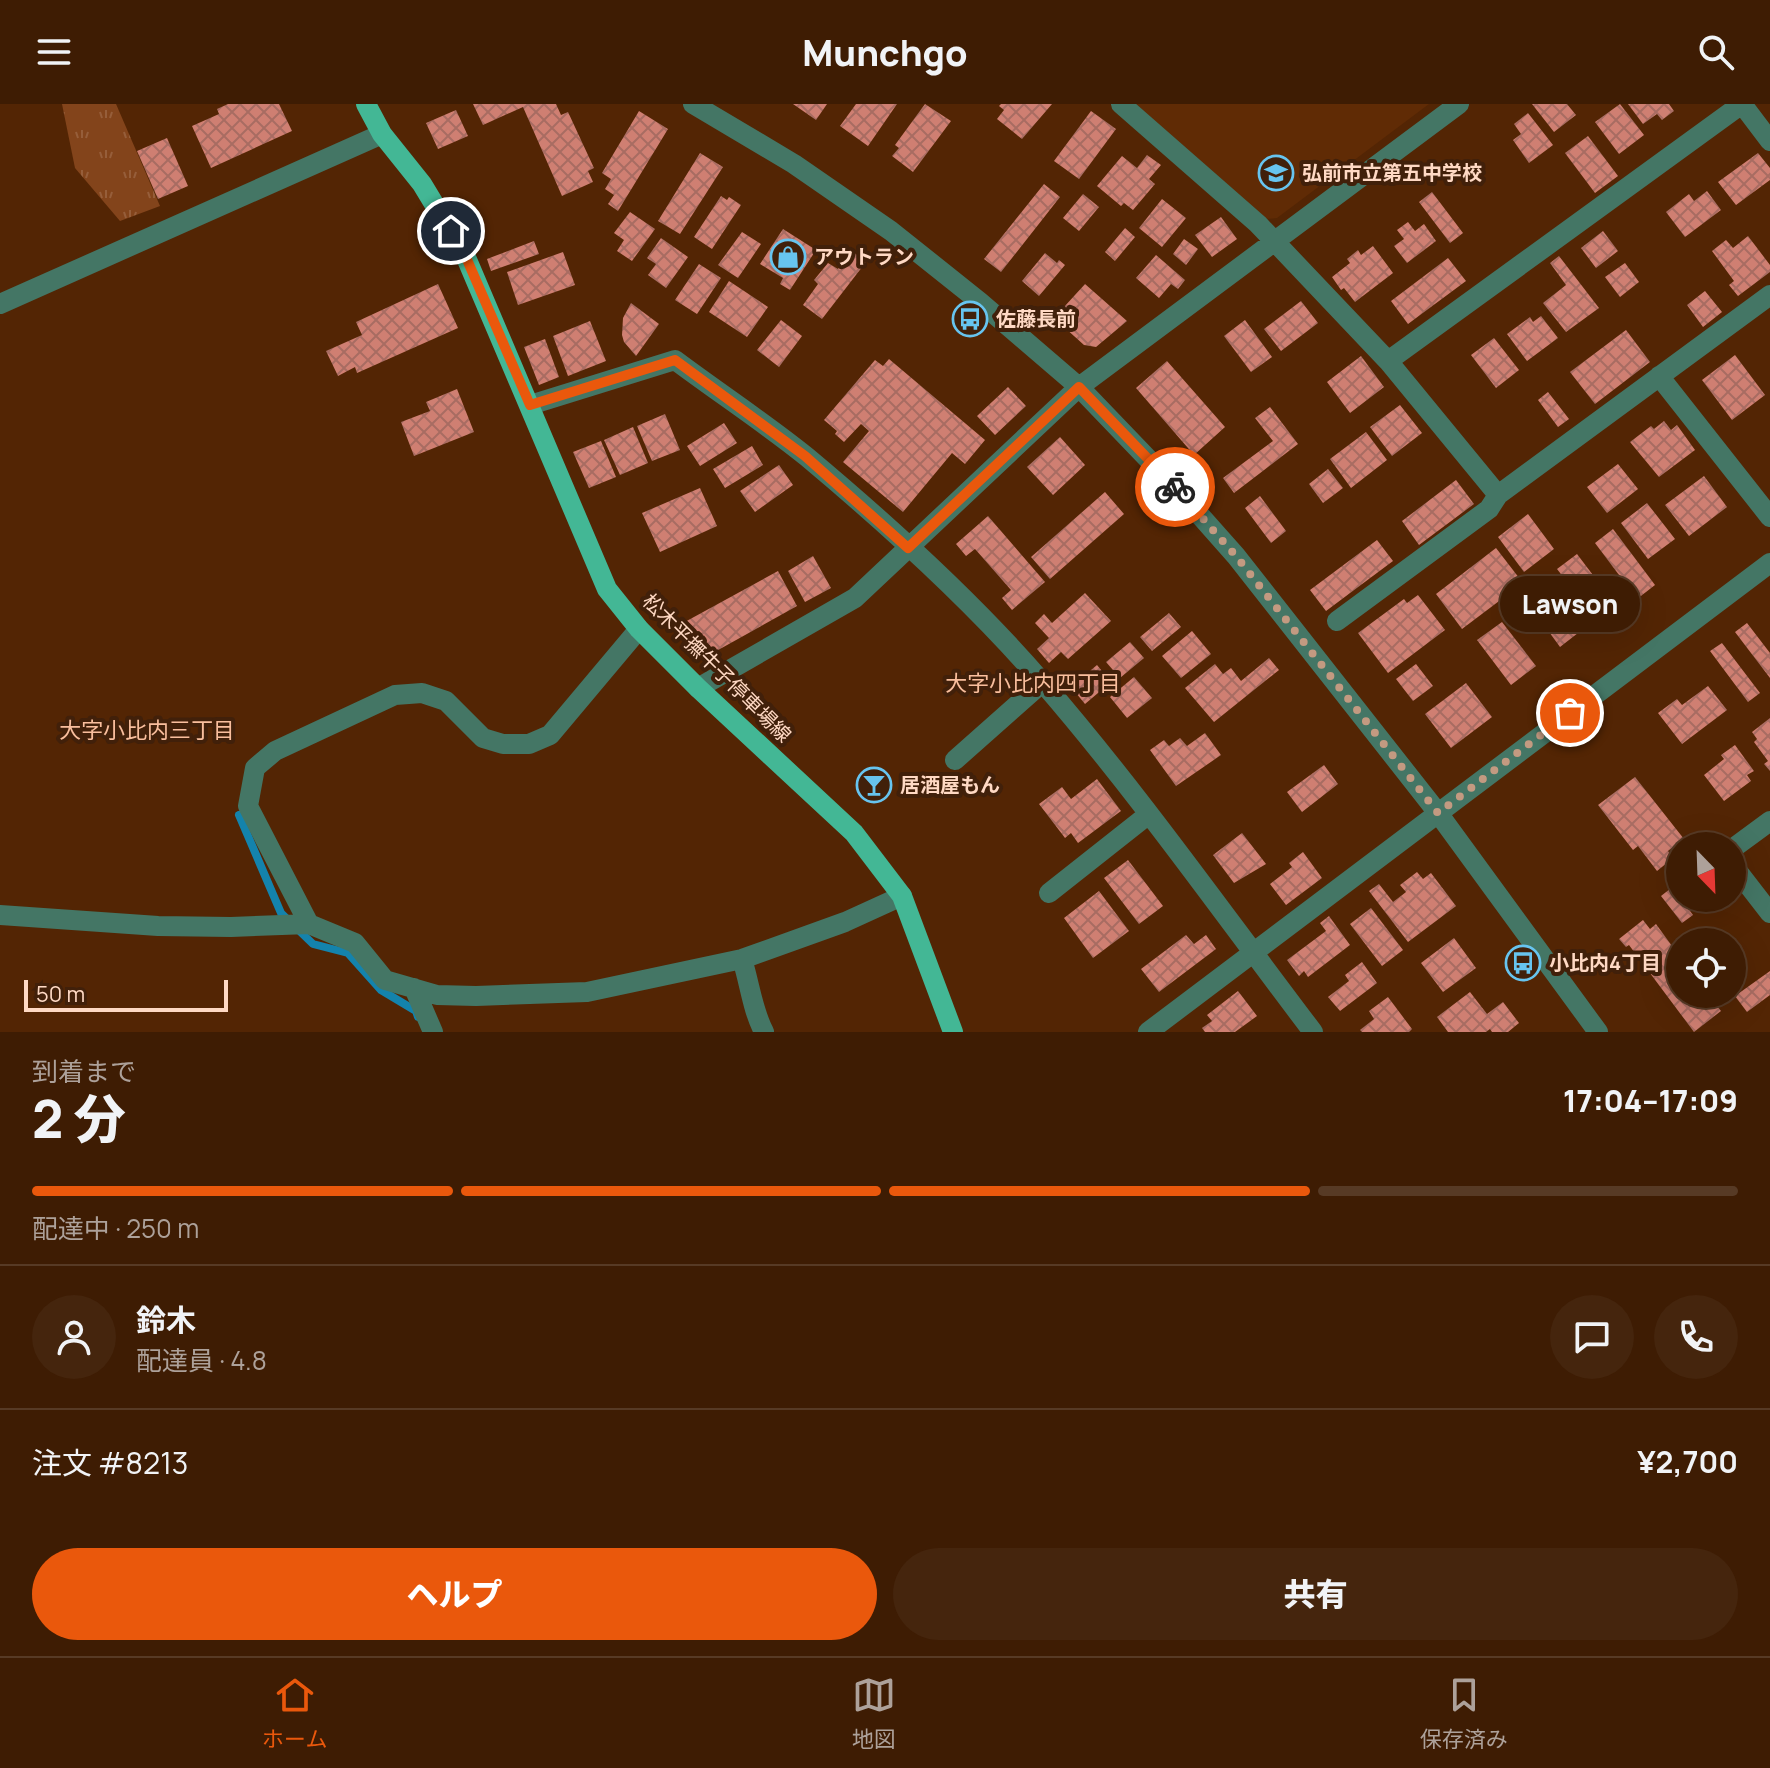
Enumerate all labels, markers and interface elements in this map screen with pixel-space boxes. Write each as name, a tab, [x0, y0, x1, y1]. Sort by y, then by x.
text: Munchgo	[802, 28, 968, 77]
icon: menu	[32, 30, 76, 74]
icon: search	[1694, 30, 1738, 74]
school or university icon: 弘前市立第五中学校	[1257, 154, 1295, 192]
place label: 弘前市立第五中学校	[1302, 159, 1482, 186]
pin	[417, 197, 485, 265]
icon: home	[429, 209, 473, 253]
shop icon: アウトラン	[769, 238, 807, 276]
place label: アウトラン	[814, 243, 914, 270]
bus stop icon: 佐藤長前	[951, 300, 989, 338]
place label: 佐藤長前	[996, 305, 1076, 332]
courier	[1135, 447, 1215, 527]
icon: bike	[1153, 465, 1197, 509]
callout: Lawson	[1500, 577, 1640, 633]
text: Lawson	[1522, 586, 1618, 622]
street label: 松木平撫牛子停車場線	[637, 587, 798, 748]
district label: 大字小比内四丁目	[945, 668, 1121, 698]
pin	[1536, 679, 1604, 747]
icon: bag	[1548, 691, 1592, 735]
district label: 大字小比内三丁目	[59, 715, 235, 745]
bar icon: 居酒屋もん	[855, 766, 893, 804]
place label: 居酒屋もん	[900, 771, 1000, 798]
north arrow	[1666, 832, 1746, 912]
map controls	[1666, 832, 1746, 1008]
button: locate	[1666, 928, 1746, 1008]
bus stop icon: 小比内4丁目	[1504, 944, 1542, 982]
place label: 小比内4丁目	[1549, 949, 1661, 976]
scale bar	[24, 976, 228, 1012]
text: 50 m	[36, 979, 85, 1009]
text: 到着まで	[32, 1053, 136, 1089]
text: 17:04–17:09	[1563, 1080, 1738, 1121]
text: 2 分	[32, 1083, 126, 1154]
text: 配達中 · 250 m	[32, 1210, 199, 1246]
button: person	[32, 1295, 116, 1379]
button: chat	[1550, 1295, 1634, 1379]
button: phone	[1654, 1295, 1738, 1379]
text: 鈴木	[136, 1299, 196, 1340]
text: 配達員 · 4.8	[136, 1342, 267, 1378]
text: ¥2,700	[1637, 1441, 1738, 1482]
text: 注文 #8213	[32, 1442, 188, 1483]
button: ヘルプ	[32, 1548, 877, 1640]
button: 共有	[893, 1548, 1738, 1640]
tab: ホーム	[262, 1673, 327, 1754]
tab: 地図	[852, 1673, 896, 1754]
tab: 保存済み	[1420, 1673, 1508, 1754]

